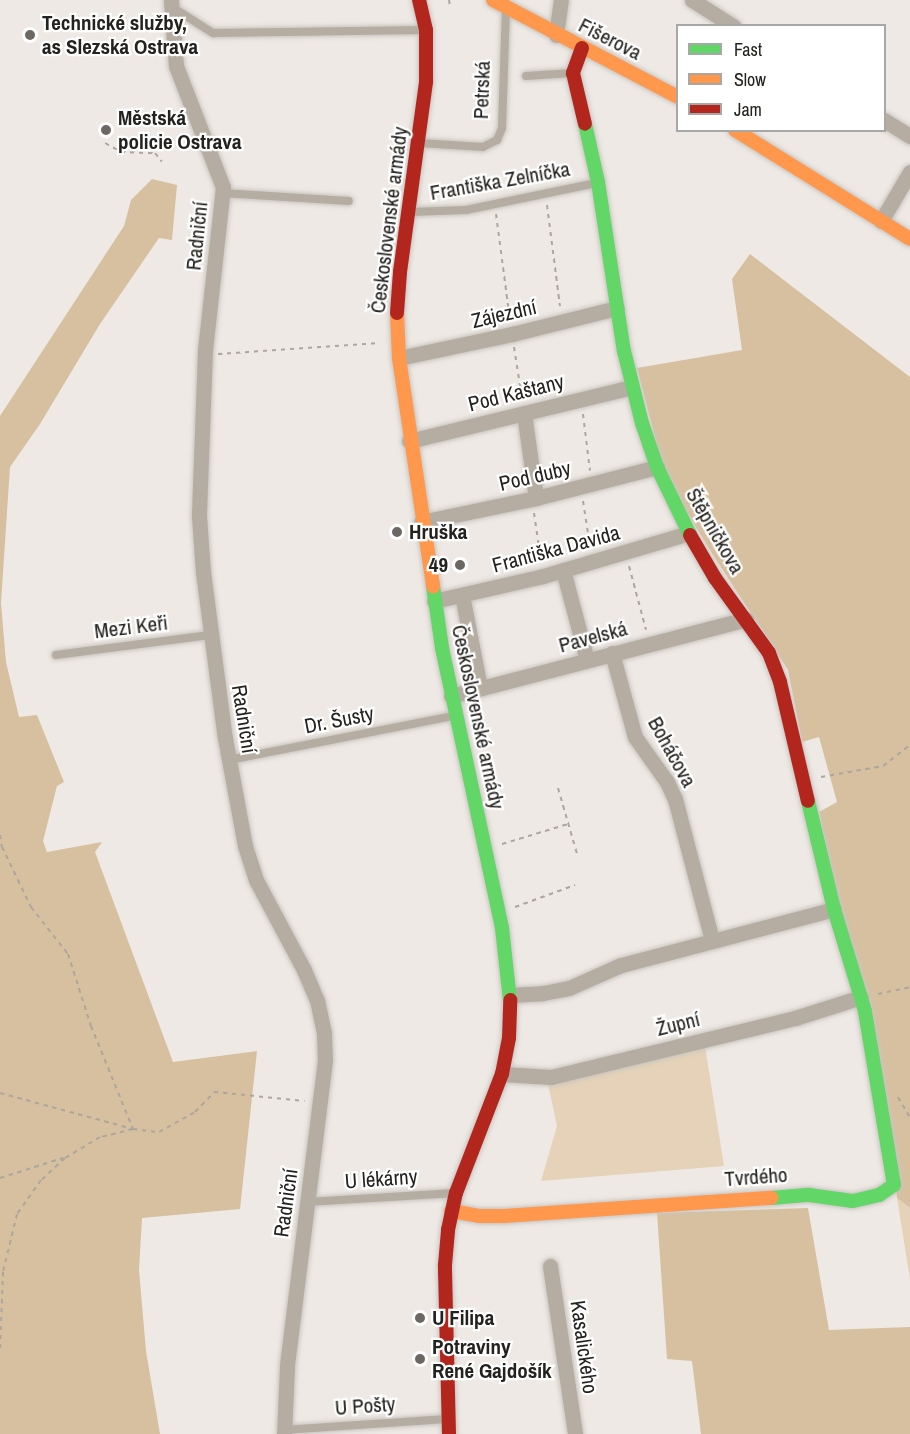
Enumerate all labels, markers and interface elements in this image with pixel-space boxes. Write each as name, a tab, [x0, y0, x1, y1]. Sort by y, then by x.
place label: Technické služby, as Slezská Ostrava	[42, 10, 198, 60]
street label: Fišerova	[574, 13, 646, 65]
legend	[676, 24, 886, 132]
marker: Technické služby, as Slezská Ostrava	[23, 28, 37, 42]
text: Fast	[734, 37, 762, 62]
street label: Petrská	[468, 60, 496, 120]
text: Slow	[734, 67, 766, 92]
text: Jam	[734, 97, 762, 122]
place label: Městská policie Ostrava	[118, 105, 241, 155]
marker: Městská policie Ostrava	[99, 123, 113, 137]
street label: Československé armády	[365, 125, 413, 315]
street label: Františka Zelníčka	[428, 156, 572, 206]
street label: Radniční	[181, 200, 213, 272]
street label: Zájezdní	[469, 294, 539, 334]
street label: Pod Kaštany	[466, 369, 566, 417]
street label: Pod duby	[497, 456, 573, 496]
street label: Štěpničkova	[680, 484, 750, 578]
place label: Hruška	[409, 519, 467, 545]
street label: Františka Davida	[489, 520, 623, 578]
marker: Hruška	[390, 525, 404, 539]
place label: 49	[429, 552, 448, 578]
marker: 49	[453, 558, 467, 572]
street label: Mezi Keři	[93, 610, 169, 644]
street label: Pavelská	[556, 616, 630, 658]
street label: Československé armády	[446, 623, 510, 811]
street label: Radniční	[226, 683, 262, 755]
street label: Dr. Šusty	[302, 701, 376, 739]
street label: Boháčova	[642, 712, 702, 792]
street label: Župní	[654, 1006, 702, 1042]
street label: Tvrdého	[724, 1162, 788, 1192]
street label: U lékárny	[344, 1164, 418, 1194]
street label: Radniční	[269, 1167, 303, 1239]
street label: Kasalického	[565, 1299, 603, 1395]
place label: U Filipa	[432, 1305, 494, 1331]
marker: U Filipa	[413, 1311, 427, 1325]
place label: Potraviny René Gajdošík	[432, 1334, 552, 1384]
marker: Potraviny René Gajdošík	[413, 1352, 427, 1366]
street label: U Pošty	[334, 1391, 396, 1421]

